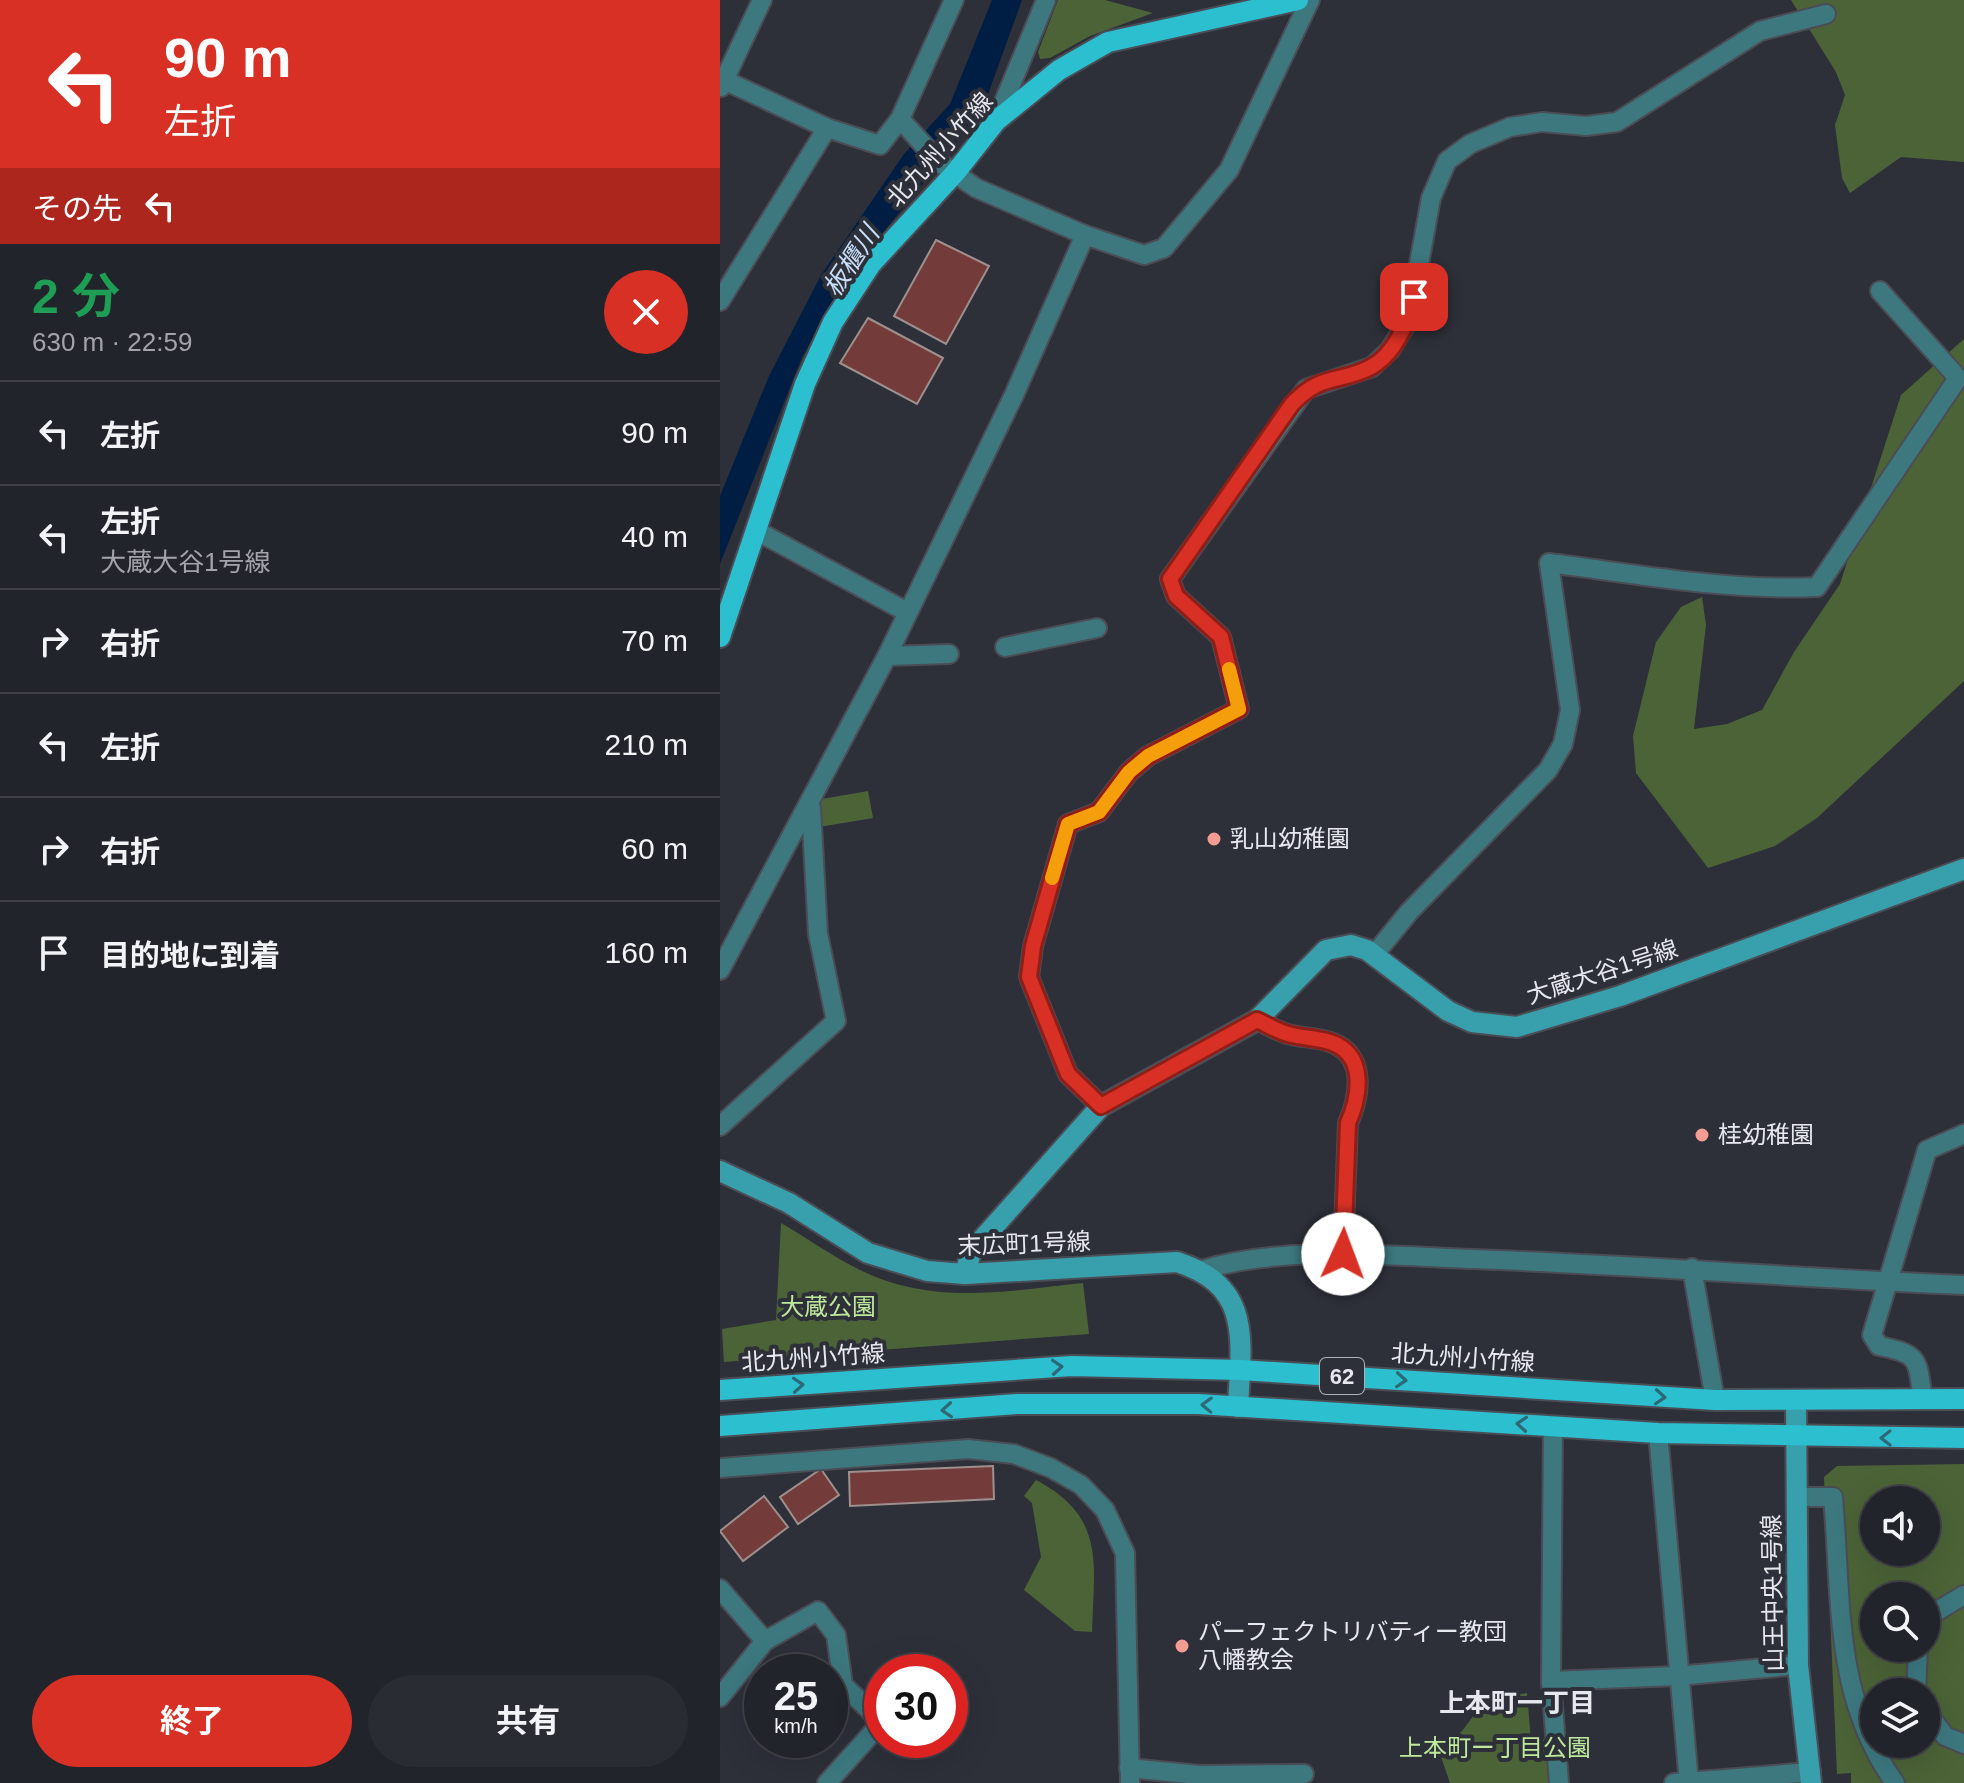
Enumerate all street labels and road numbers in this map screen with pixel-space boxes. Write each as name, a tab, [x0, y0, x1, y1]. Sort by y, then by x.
street label: 北九州小竹線	[881, 87, 998, 212]
street label: 大蔵大谷1号線	[1523, 934, 1681, 1009]
street label: 末広町1号線	[957, 1228, 1091, 1259]
street label: 北九州小竹線	[740, 1339, 886, 1376]
street label: 北九州小竹線	[1390, 1339, 1536, 1376]
road number: 62	[1320, 1358, 1364, 1394]
street label: 山王中央1号線	[1758, 1514, 1787, 1672]

